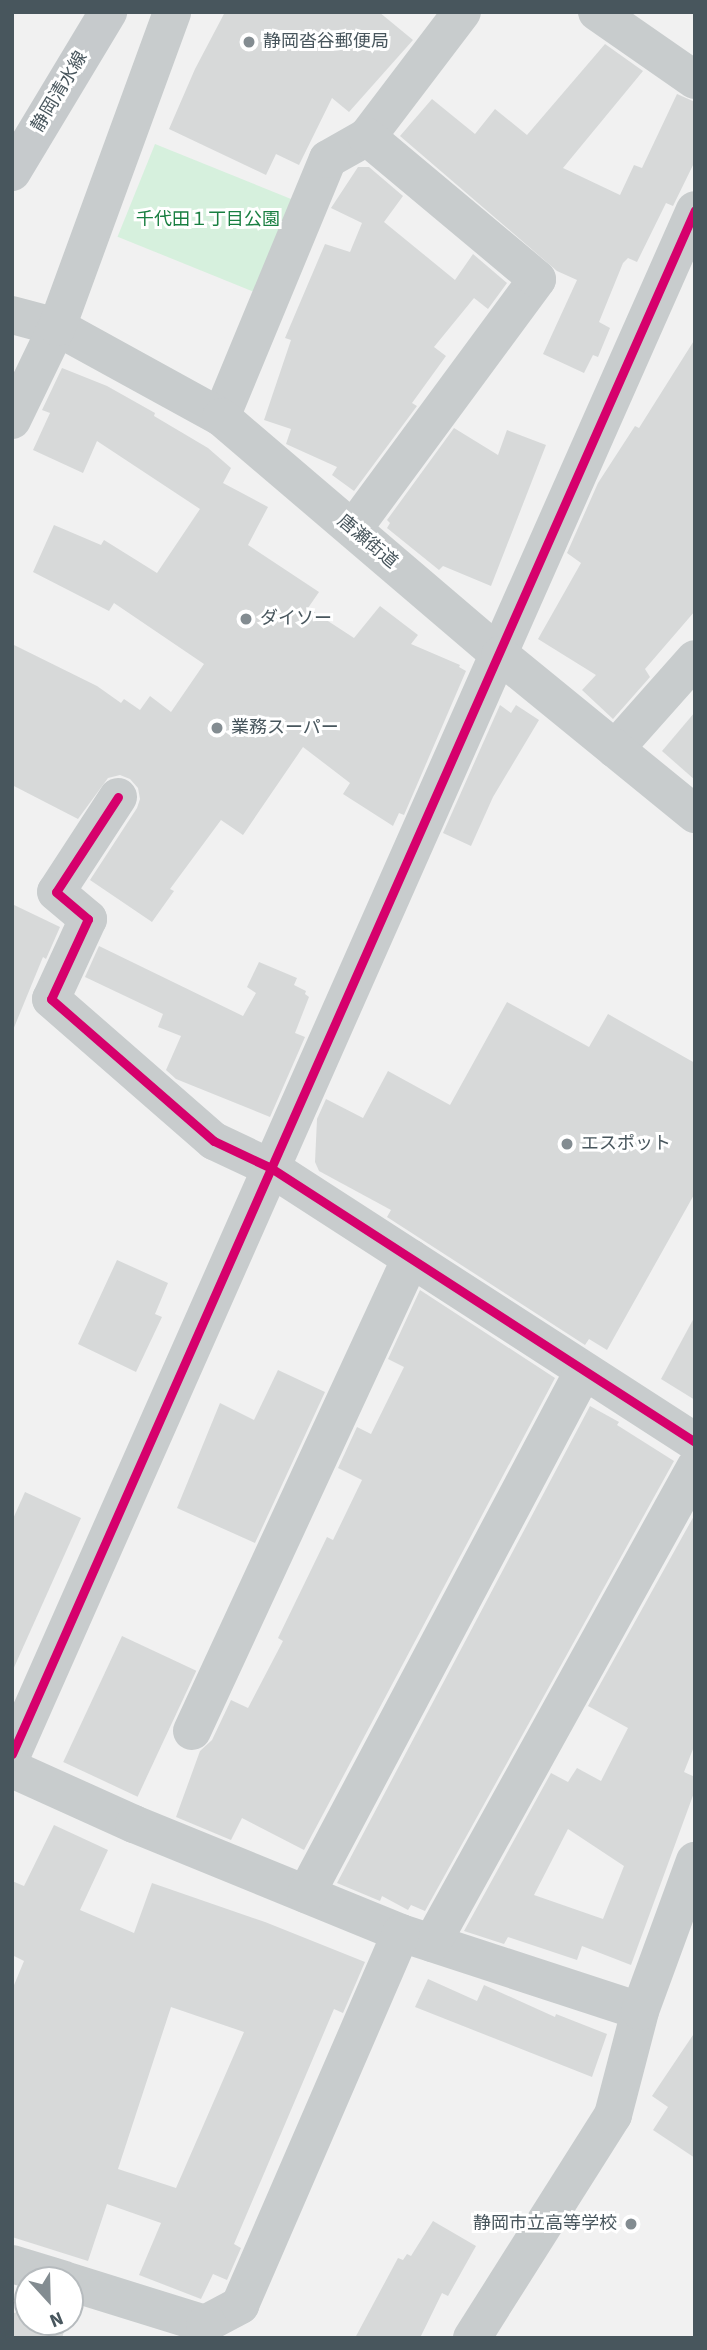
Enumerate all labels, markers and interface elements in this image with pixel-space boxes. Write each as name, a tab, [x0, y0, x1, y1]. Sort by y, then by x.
place label: 静岡沓谷郵便局	[263, 31, 389, 53]
marker: 静岡沓谷郵便局	[241, 34, 257, 50]
street label: 静岡清水線	[28, 48, 92, 136]
park label: 千代田１丁目公園	[136, 209, 280, 231]
street label: 唐瀬街道	[332, 511, 402, 573]
place label: ダイソー	[260, 608, 332, 630]
marker: ダイソー	[238, 611, 254, 627]
place label: 業務スーパー	[231, 717, 339, 739]
marker: 業務スーパー	[209, 720, 225, 736]
place label: エスポット	[581, 1133, 671, 1155]
marker: エスポット	[559, 1136, 575, 1152]
place label: 静岡市立高等学校	[473, 2213, 617, 2235]
marker: 静岡市立高等学校	[623, 2216, 639, 2232]
north arrow	[14, 2266, 84, 2336]
text: N	[45, 2304, 67, 2334]

